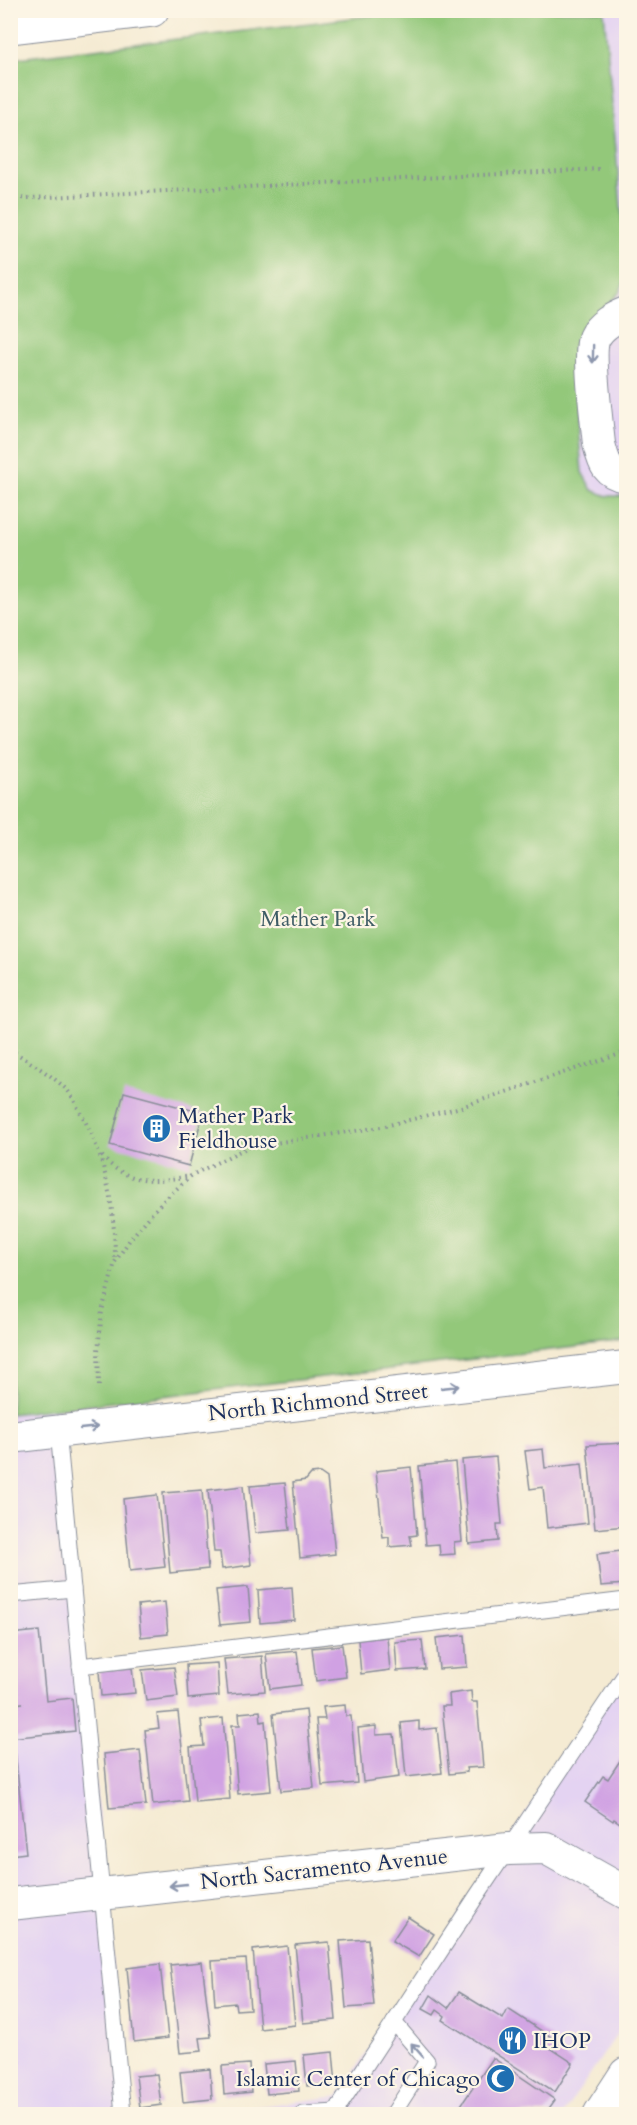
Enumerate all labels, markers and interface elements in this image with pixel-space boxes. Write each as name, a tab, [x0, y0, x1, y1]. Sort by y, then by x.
one-way arrow	[587, 344, 599, 364]
park label: Mather Park	[260, 904, 376, 934]
place label: Mather Park Fieldhouse	[178, 1101, 294, 1156]
building icon: Mather Park Fieldhouse	[141, 1113, 173, 1145]
street label: North Richmond Street	[207, 1376, 429, 1428]
one-way arrow	[440, 1381, 460, 1392]
one-way arrow	[79, 1422, 99, 1433]
street label: North Sacramento Avenue	[199, 1841, 449, 1897]
one-way arrow	[169, 1880, 189, 1891]
restaurant icon: IHOP	[496, 2025, 528, 2057]
place label: IHOP	[533, 2026, 591, 2056]
one-way arrow	[411, 2042, 424, 2058]
mosque icon: Islamic Center of Chicago	[485, 2063, 517, 2095]
place label: Islamic Center of Chicago	[236, 2064, 480, 2094]

